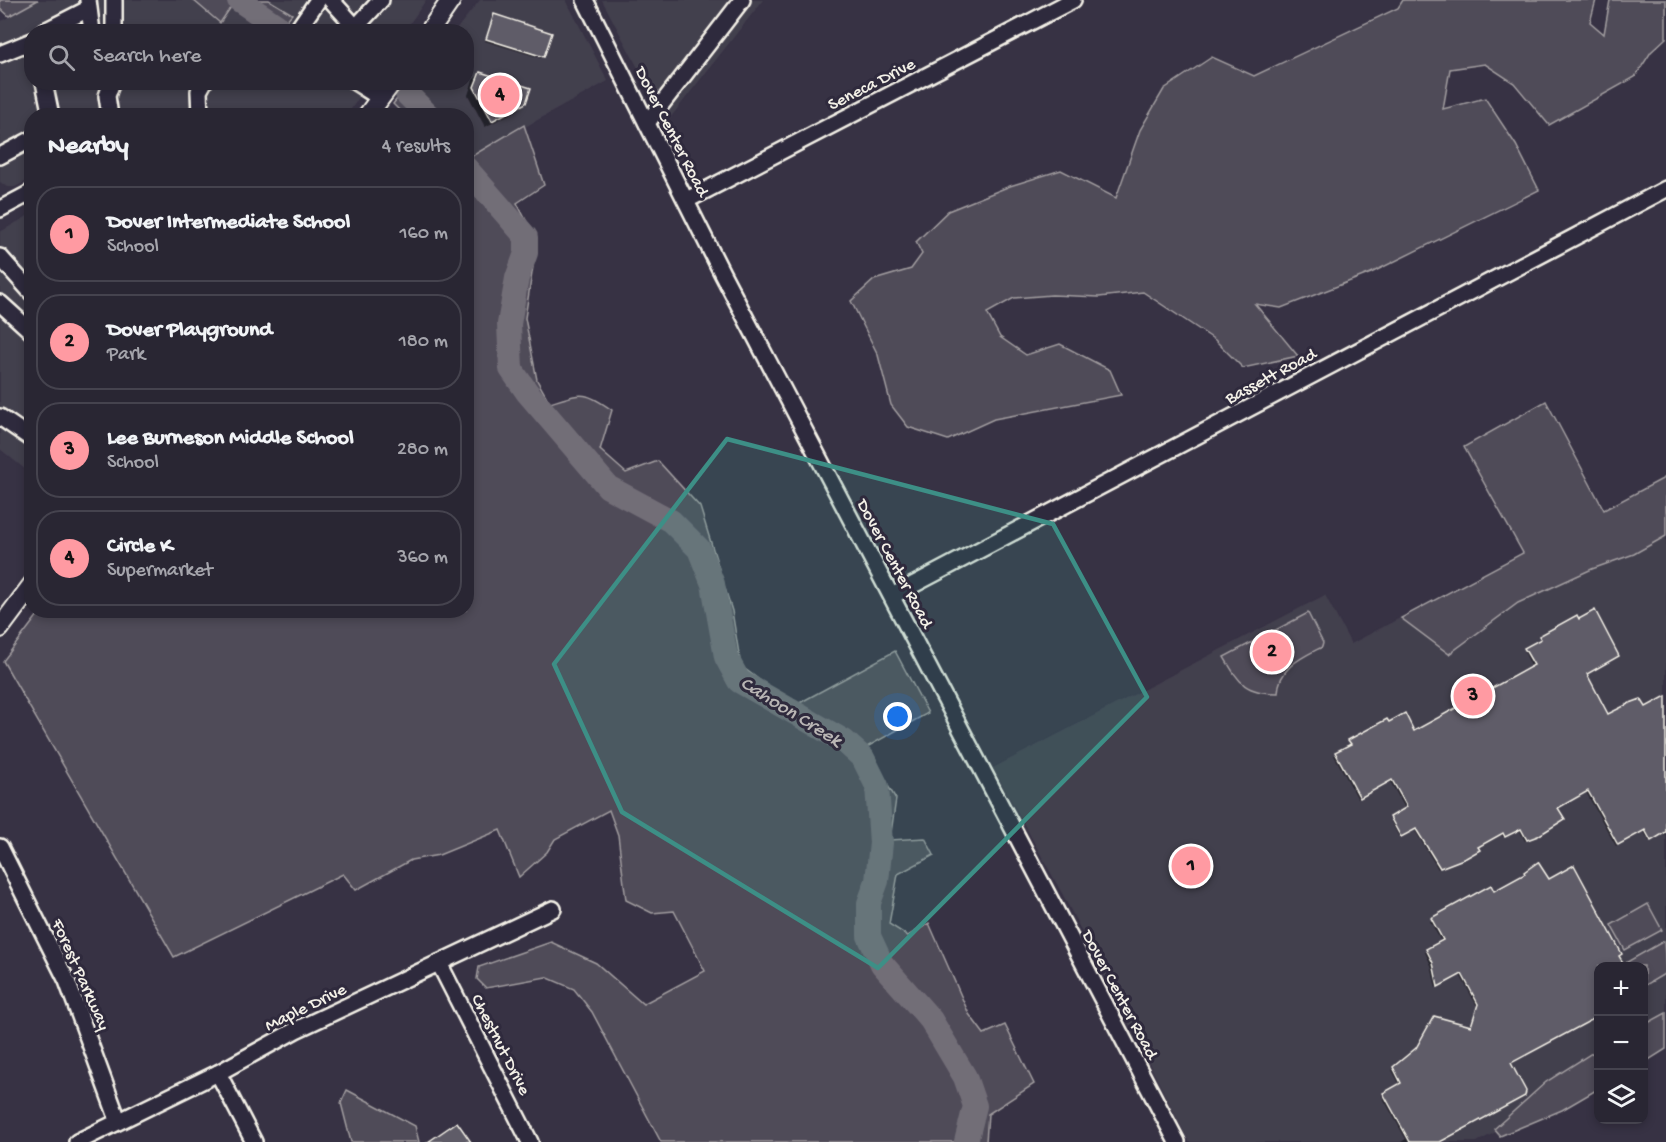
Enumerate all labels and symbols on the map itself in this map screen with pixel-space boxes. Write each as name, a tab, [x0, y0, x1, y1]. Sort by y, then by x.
street label: Seneca Drive	[825, 54, 920, 116]
street label: Dover Center Road	[628, 63, 713, 202]
pin: 4	[480, 72, 520, 118]
street label: Bassett Road	[1221, 344, 1322, 410]
street label: Dover Center Road	[850, 495, 937, 634]
pin: 2	[1252, 630, 1292, 674]
water label: Cahoon Creek	[735, 673, 847, 754]
pin: 3	[1454, 674, 1492, 718]
your location	[883, 702, 912, 731]
pin: 1	[1172, 844, 1210, 888]
street label: Forest Parkway	[45, 915, 114, 1034]
street label: Dover Center Road	[1075, 926, 1162, 1065]
street label: Maple Drive	[262, 979, 351, 1037]
street label: Chestnut Drive	[465, 991, 535, 1100]

